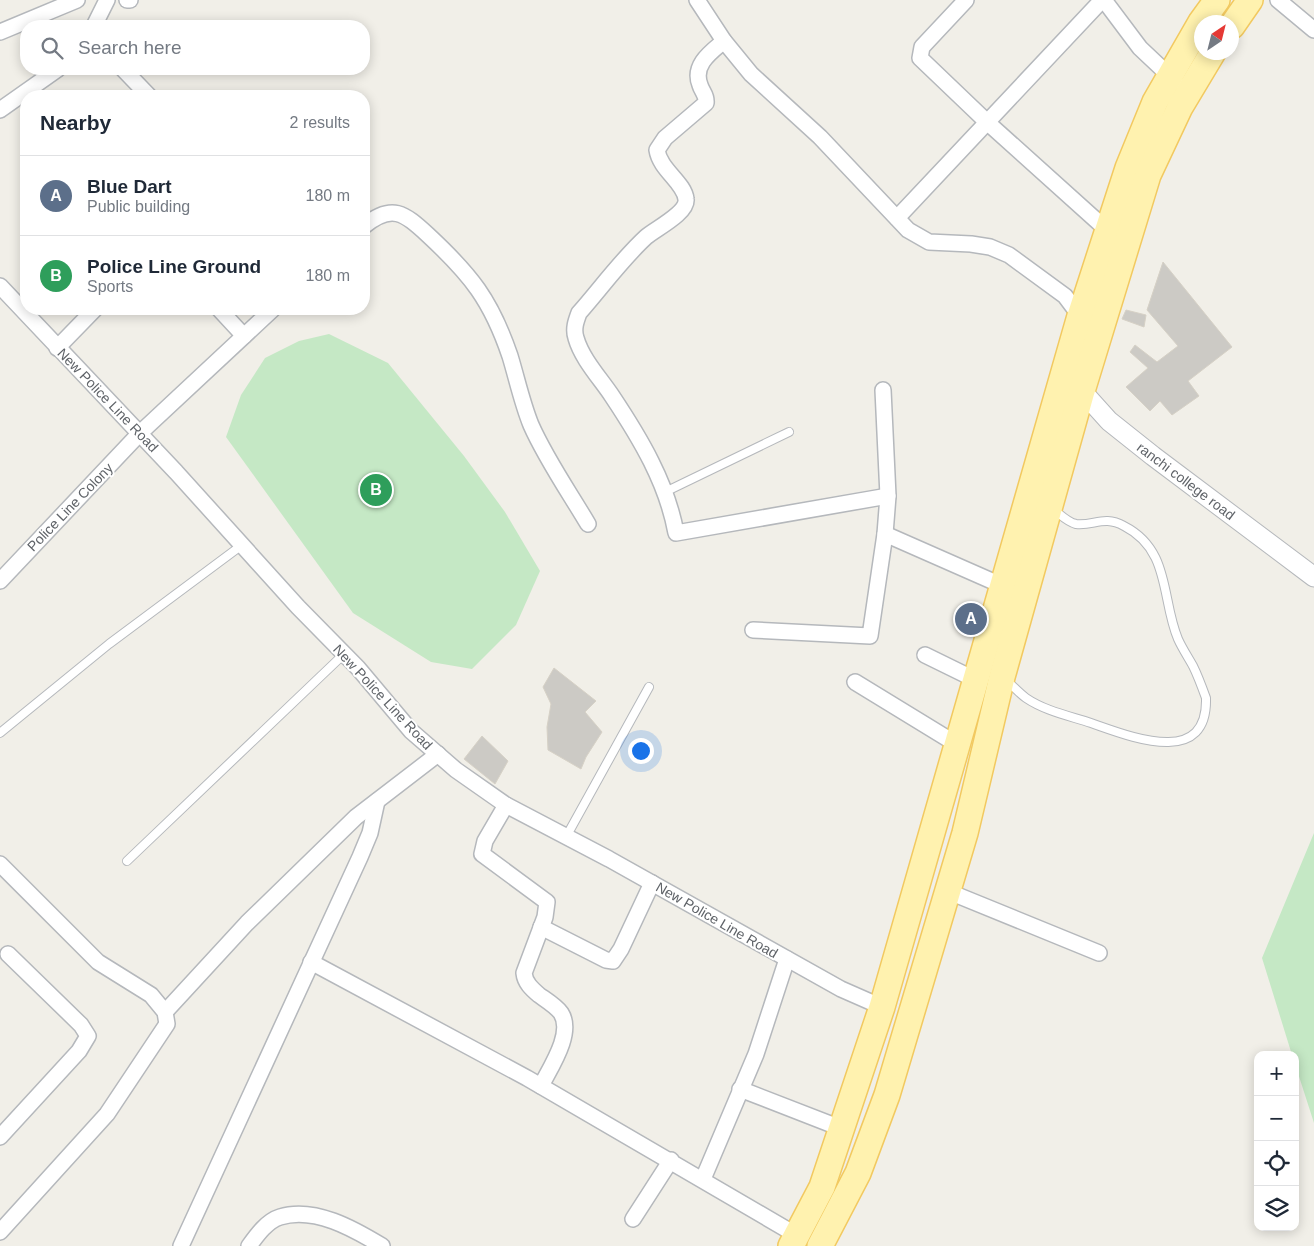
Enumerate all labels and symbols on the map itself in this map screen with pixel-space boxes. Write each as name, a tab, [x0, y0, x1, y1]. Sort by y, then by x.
north arrow	[1194, 15, 1239, 60]
street label: New Police Line Road	[54, 345, 162, 455]
street label: ranchi college road	[1134, 439, 1238, 523]
street label: Police Line Colony	[24, 460, 116, 554]
pin: B	[360, 471, 392, 509]
pin: A	[955, 600, 987, 638]
street label: New Police Line Road	[330, 641, 436, 753]
your location	[628, 738, 654, 764]
street label: New Police Line Road	[653, 879, 781, 961]

